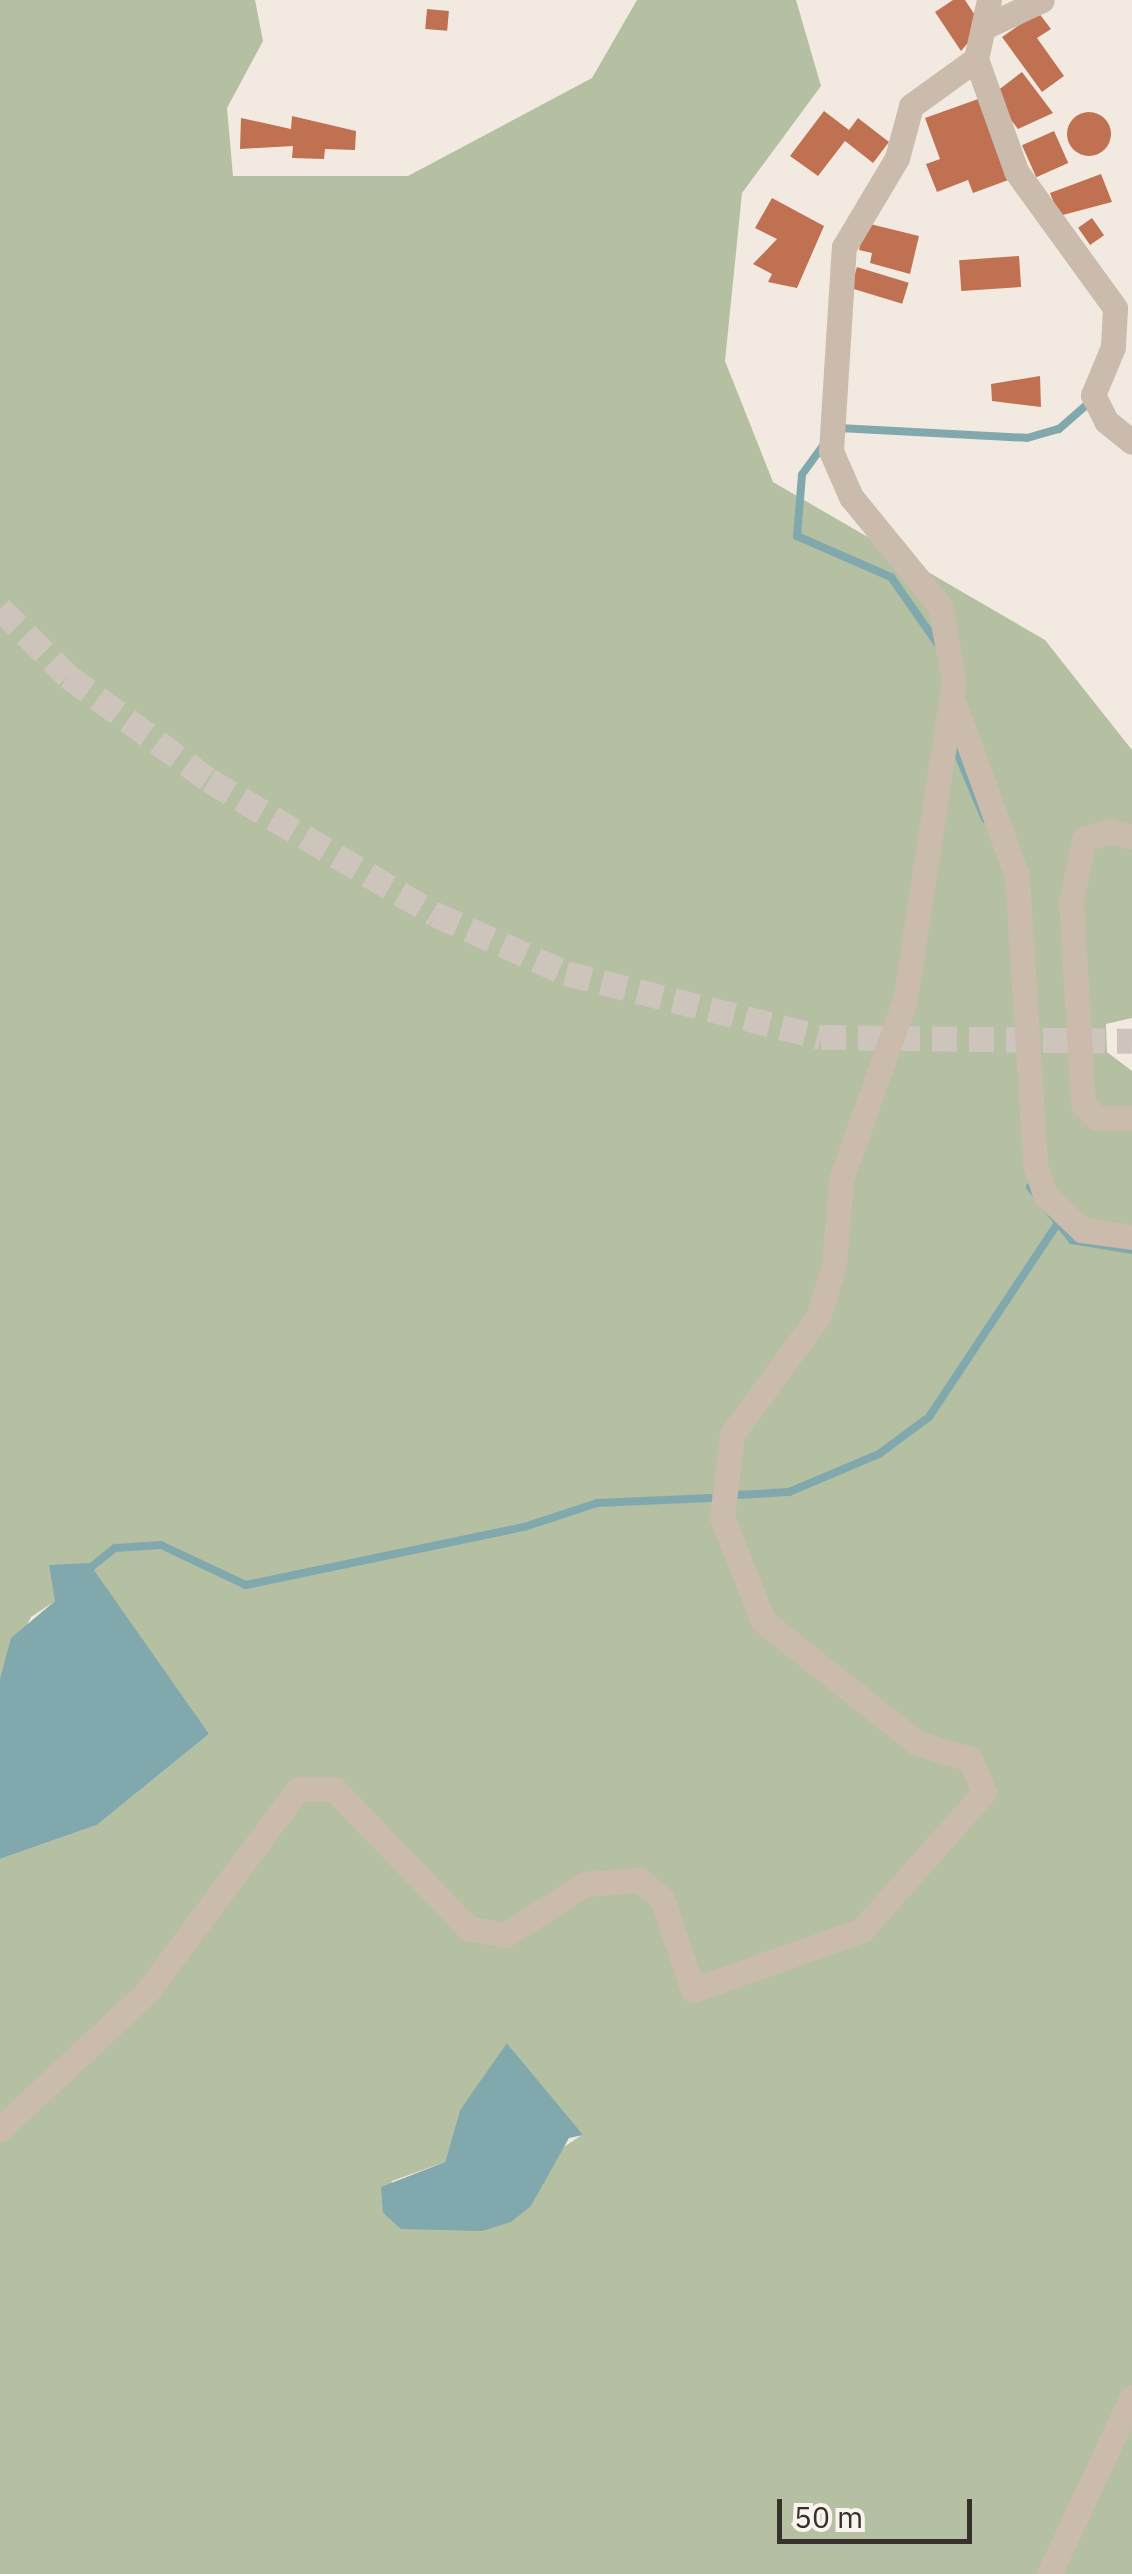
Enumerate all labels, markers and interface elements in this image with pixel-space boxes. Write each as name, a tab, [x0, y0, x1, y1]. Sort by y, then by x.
scale bar	[782, 2479, 977, 2541]
text: 50 m	[794, 2497, 863, 2536]

